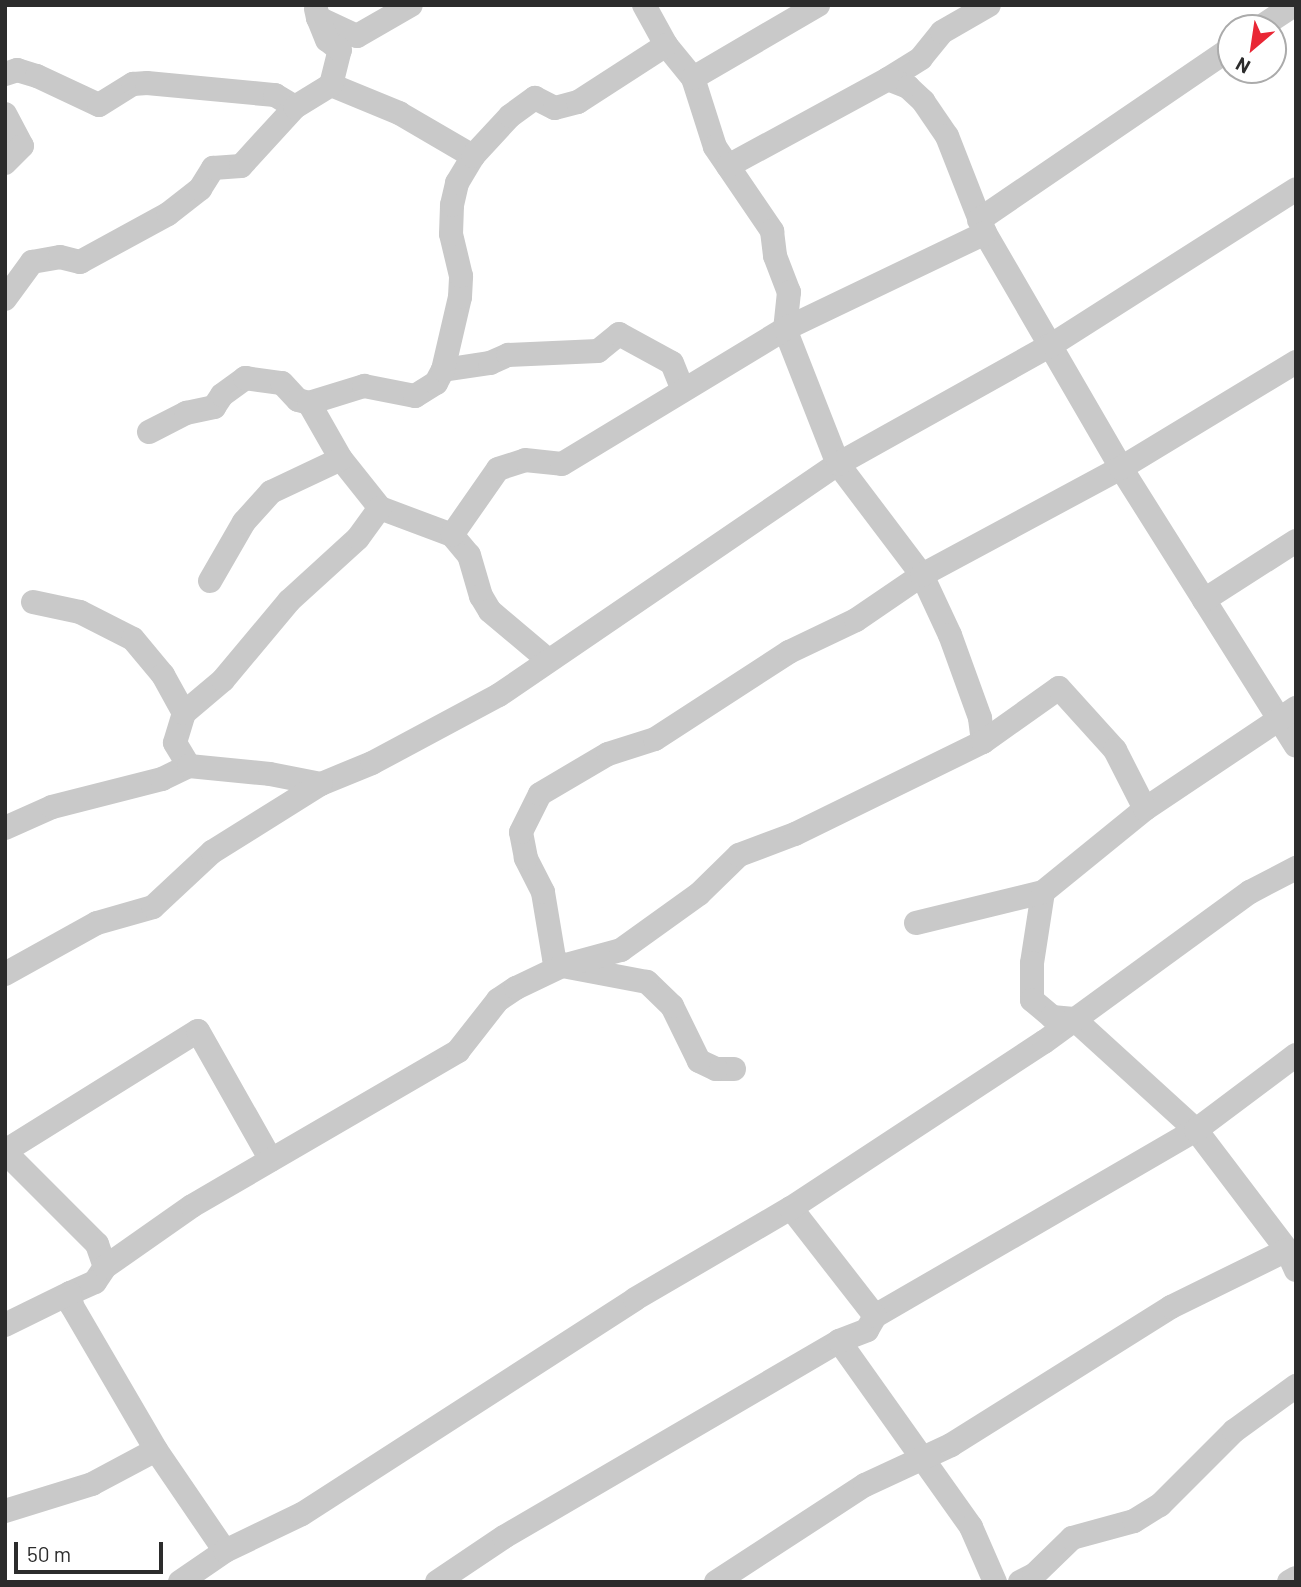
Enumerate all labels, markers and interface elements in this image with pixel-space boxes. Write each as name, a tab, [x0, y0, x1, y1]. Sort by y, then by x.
north arrow	[1217, 14, 1287, 84]
text: N	[1231, 53, 1254, 79]
scale bar	[18, 1528, 166, 1572]
text: 50 m	[27, 1541, 71, 1566]

